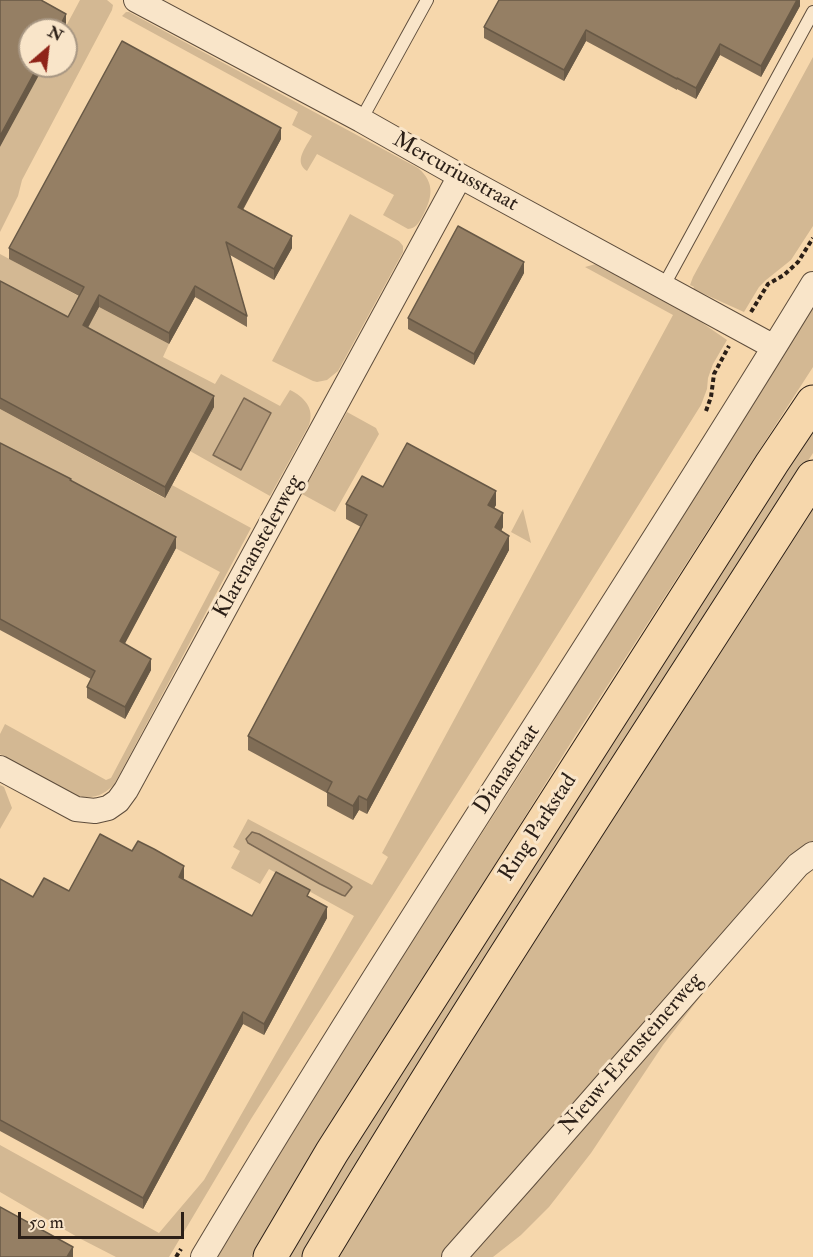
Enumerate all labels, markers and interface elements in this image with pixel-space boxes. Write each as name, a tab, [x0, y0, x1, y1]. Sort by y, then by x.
north arrow	[18, 18, 78, 78]
text: N	[44, 22, 67, 46]
street label: Mercuriusstraat	[388, 128, 522, 218]
street label: Klarenanstelerweg	[209, 471, 309, 623]
street label: Dianastraat	[469, 720, 547, 820]
street label: Ring Parkstad	[494, 769, 584, 887]
street label: Nieuw-Erensteinerweg	[555, 968, 709, 1140]
scale bar	[21, 1200, 188, 1238]
text: 50 m	[29, 1211, 64, 1234]

